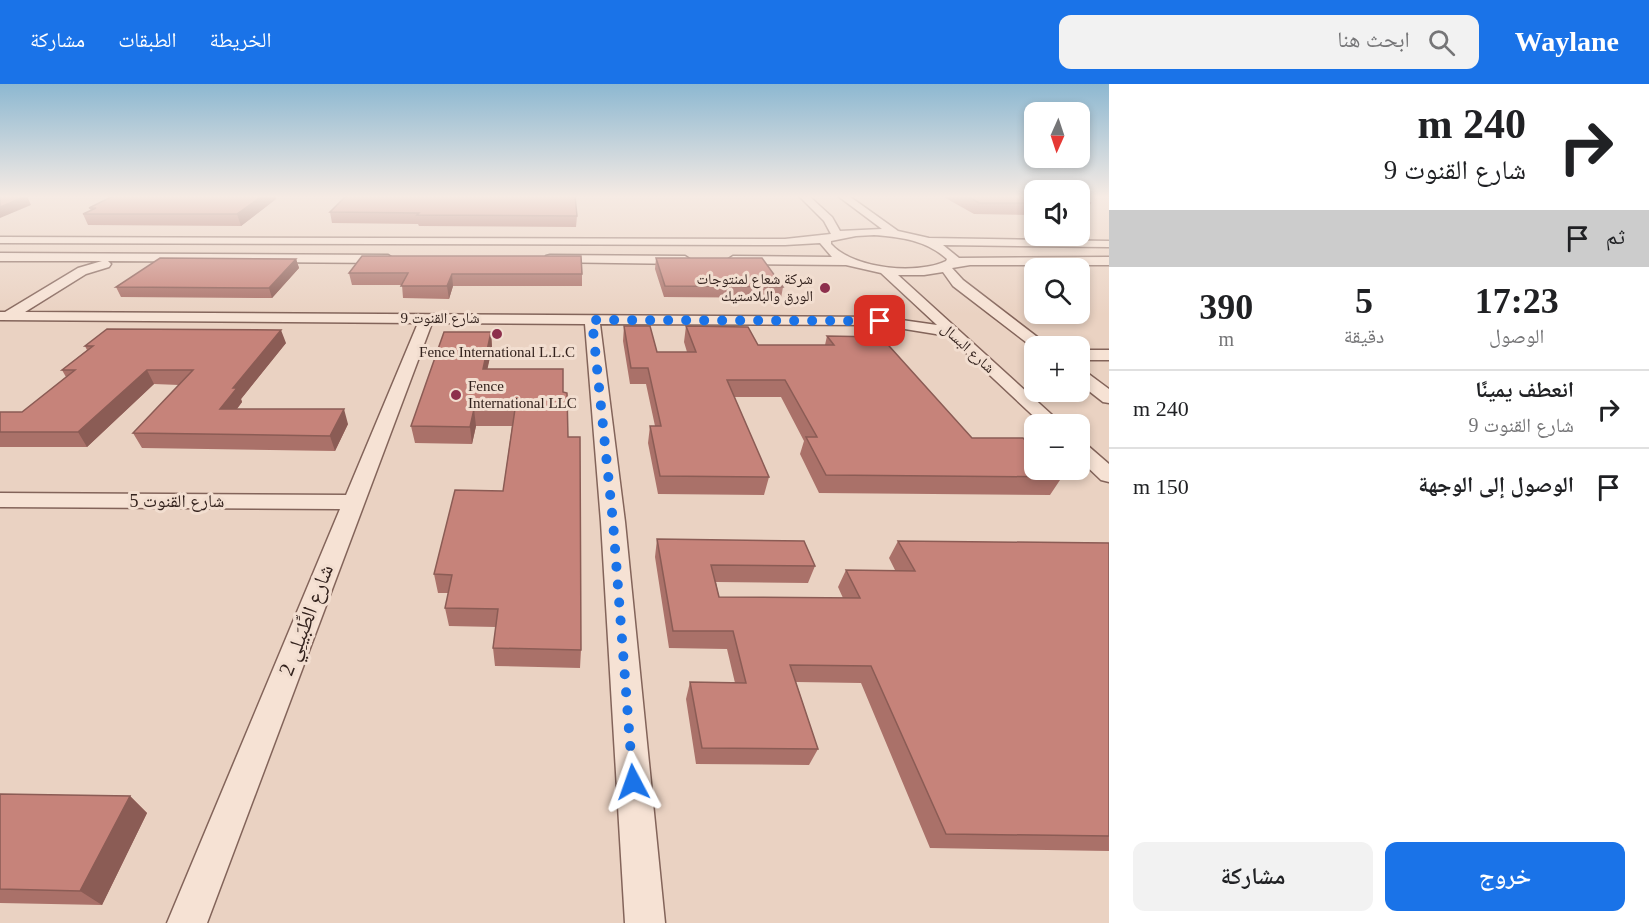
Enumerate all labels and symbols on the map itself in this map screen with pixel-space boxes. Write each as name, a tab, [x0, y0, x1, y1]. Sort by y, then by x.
north arrow	[1024, 102, 1090, 168]
place label: شركة شعاع لمنتوجات الورق والبلاستيك	[697, 271, 813, 306]
marker: شركة شعاع لمنتوجات الورق والبلاستيك	[818, 281, 832, 295]
pin	[854, 295, 905, 346]
street label: شارع القنوت 9	[400, 310, 480, 328]
street label: شارع البسال	[937, 320, 998, 378]
marker: Fence International L.L.C	[490, 327, 504, 341]
place label: Fence International L.L.C	[419, 344, 575, 360]
place label: Fence International LLC	[468, 378, 577, 411]
marker: Fence International LLC	[449, 388, 463, 402]
street label: شارع القنوت 5	[130, 491, 224, 512]
street label: شارع الطِّبَيلِي 2	[274, 561, 342, 680]
position arrow	[601, 750, 665, 814]

